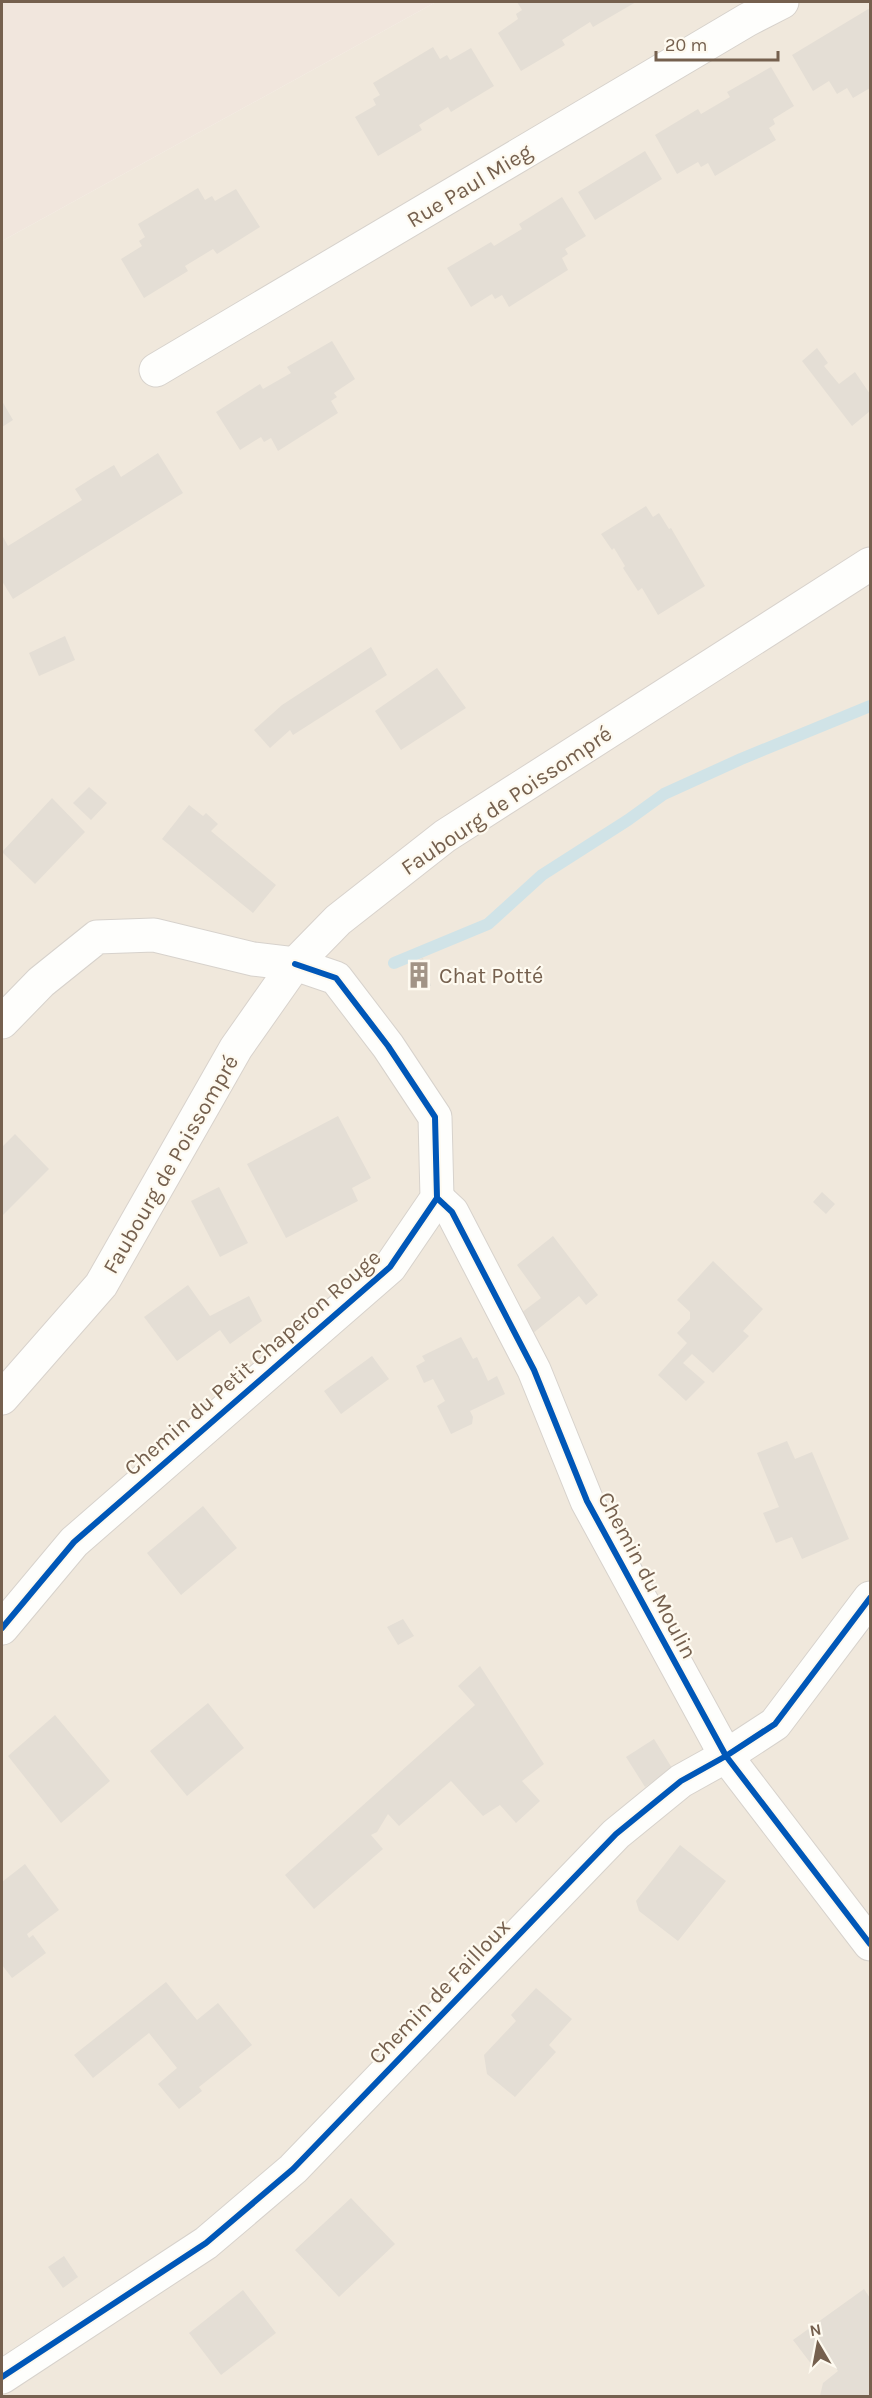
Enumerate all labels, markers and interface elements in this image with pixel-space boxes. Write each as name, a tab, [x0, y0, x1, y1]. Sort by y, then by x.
scale bar	[656, 24, 778, 62]
text: 20 m	[665, 34, 707, 56]
street label: Rue Paul Mieg	[402, 138, 537, 233]
street label: Faubourg de Poissompré	[396, 721, 617, 881]
building icon: Chat Potté	[404, 960, 434, 990]
place label: Chat Potté	[439, 963, 543, 989]
street label: Faubourg de Poissompré	[98, 1051, 244, 1278]
street label: Chemin du Petit Chaperon Rouge	[119, 1244, 386, 1481]
street label: Chemin du Moulin	[592, 1488, 702, 1663]
street label: Chemin de Failloux	[364, 1914, 516, 2070]
north arrow	[788, 2314, 848, 2374]
text: N	[808, 2319, 823, 2340]

